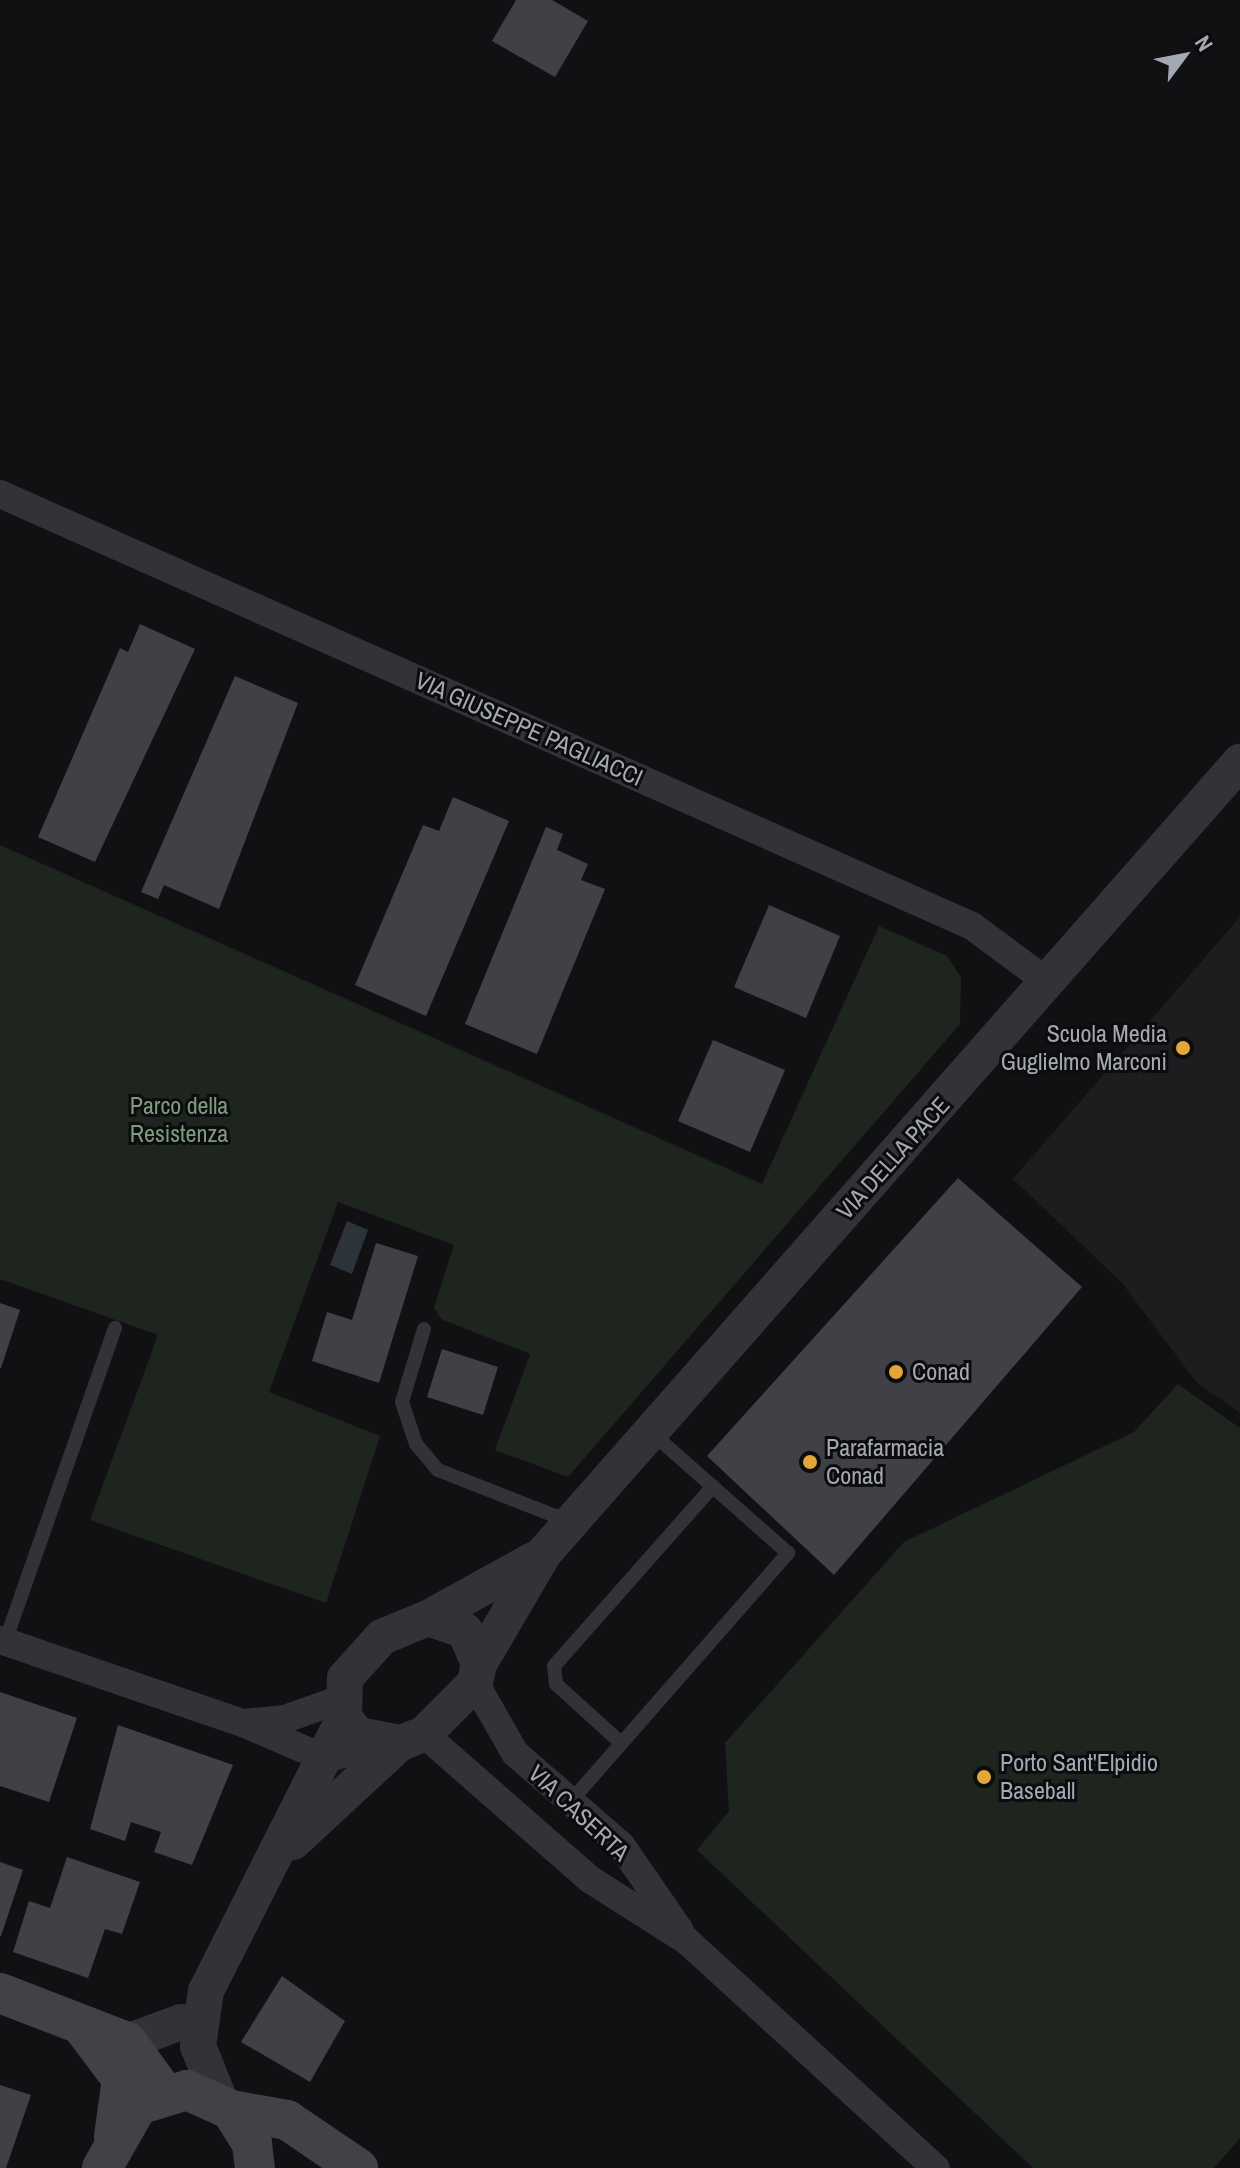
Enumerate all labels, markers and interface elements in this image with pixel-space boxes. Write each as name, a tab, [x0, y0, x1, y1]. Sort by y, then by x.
north arrow	[1144, 16, 1224, 96]
text: N	[1188, 30, 1221, 57]
street label: VIA GIUSEPPE PAGLIACCI	[410, 666, 648, 792]
place label: Scuola Media Guglielmo Marconi	[1001, 1020, 1167, 1076]
marker: Scuola Media Guglielmo Marconi	[1174, 1039, 1192, 1057]
street label: VIA DELLA PACE	[830, 1090, 956, 1226]
park label: Parco della Resistenza	[130, 1092, 228, 1148]
place label: Conad	[912, 1358, 970, 1386]
marker: Conad	[887, 1363, 905, 1381]
place label: Parafarmacia Conad	[826, 1434, 944, 1490]
marker: Parafarmacia Conad	[801, 1453, 819, 1471]
place label: Porto Sant'Elpidio Baseball	[1000, 1749, 1158, 1805]
street label: VIA CASERTA	[522, 1759, 636, 1867]
marker: Porto Sant'Elpidio Baseball	[975, 1768, 993, 1786]

